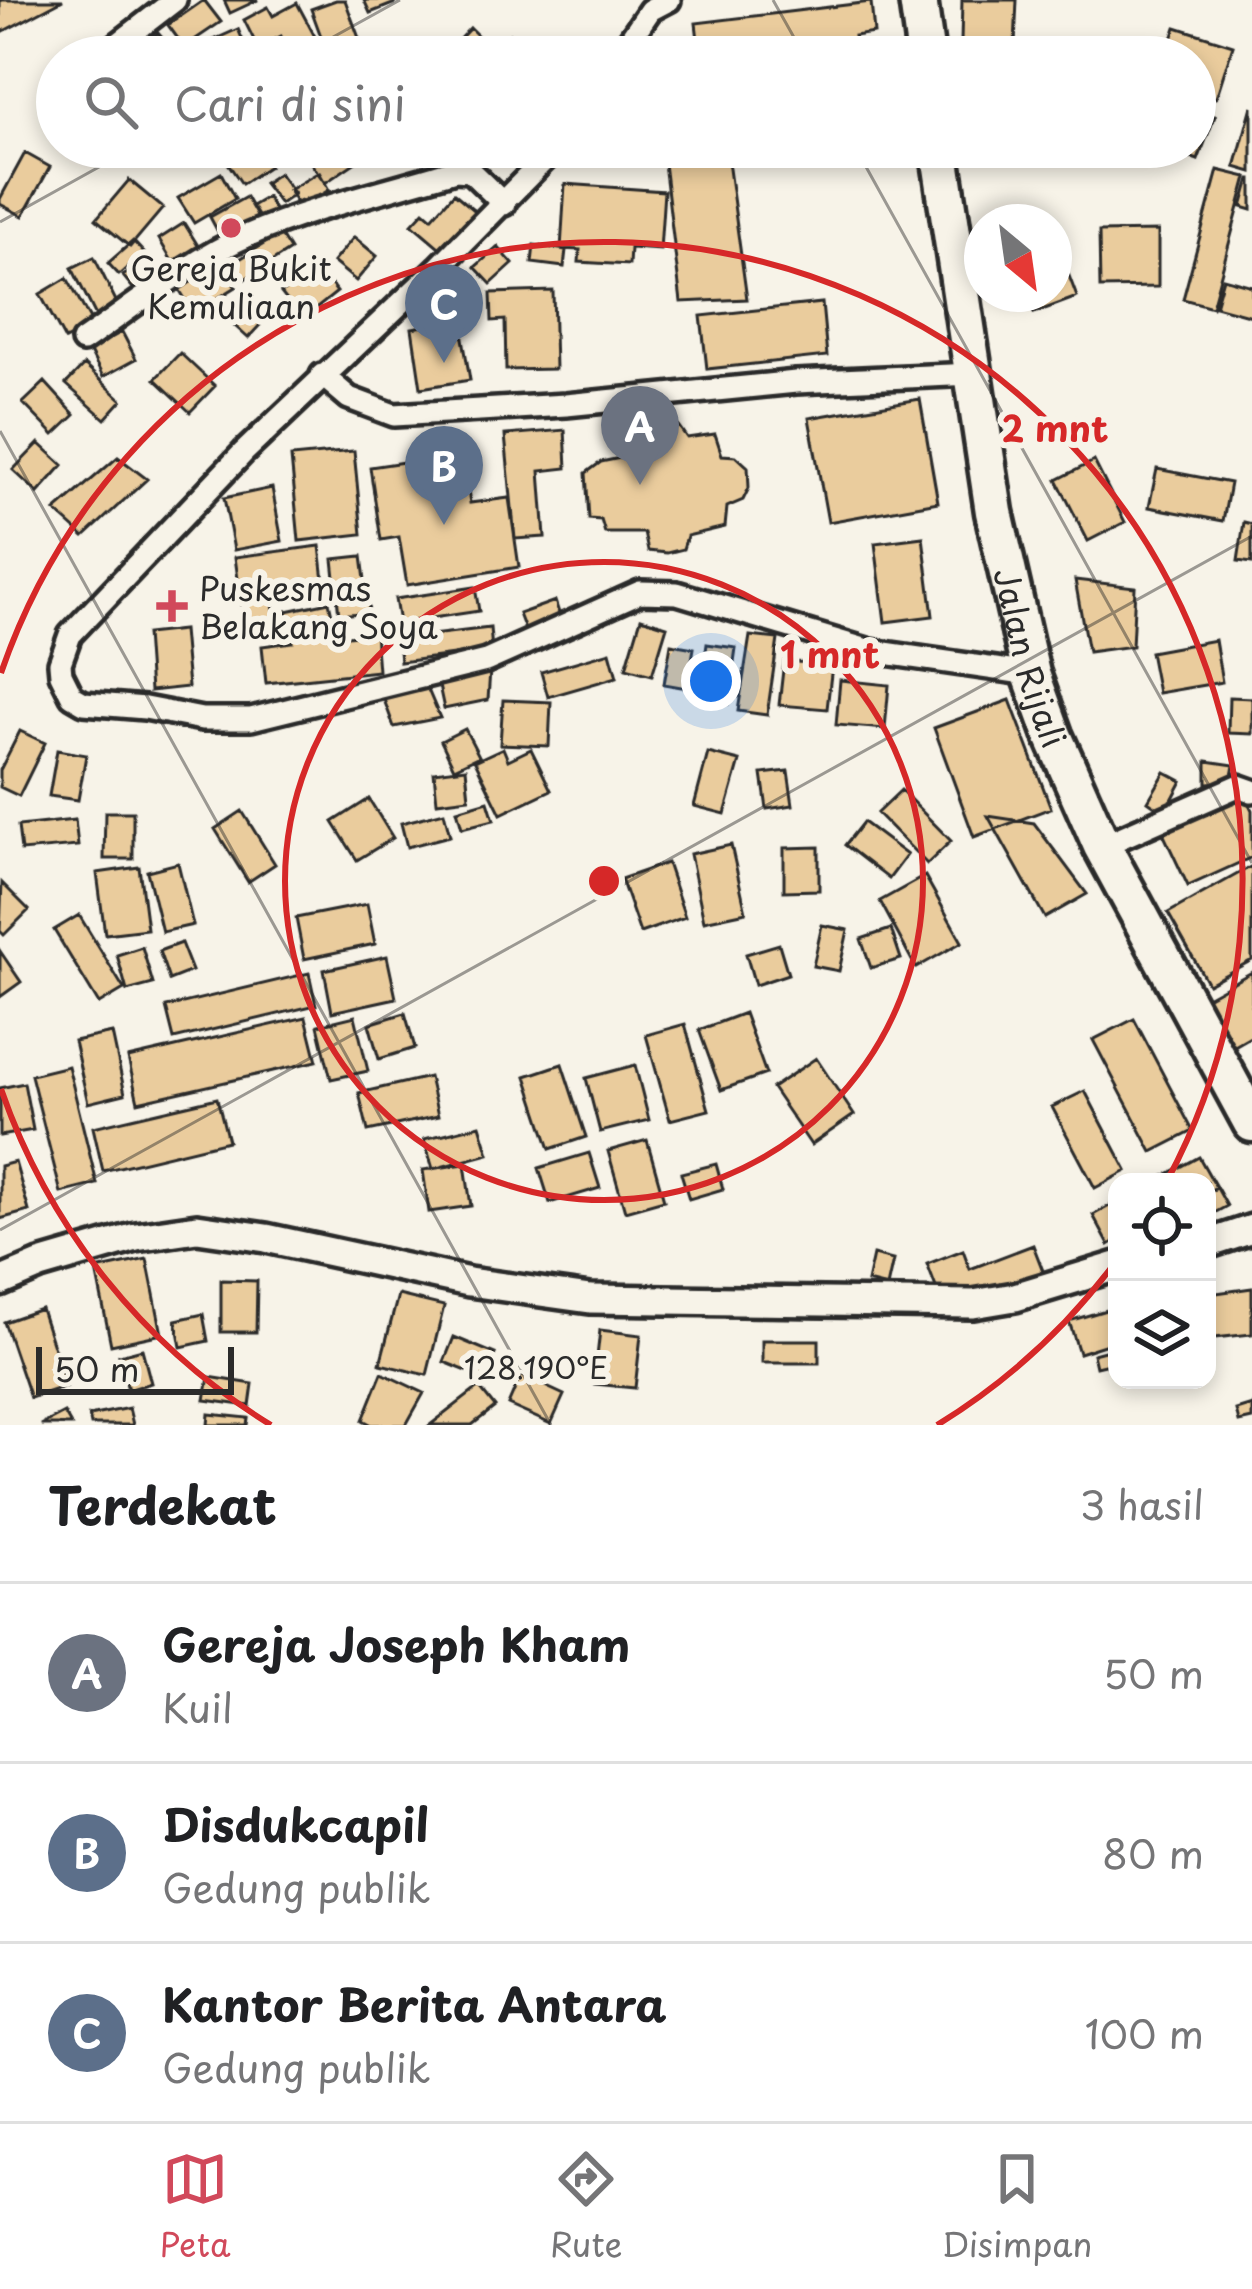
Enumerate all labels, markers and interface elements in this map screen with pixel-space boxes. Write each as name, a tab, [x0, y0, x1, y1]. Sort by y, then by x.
search box	[36, 36, 1216, 168]
text: Cari di sini	[174, 68, 406, 136]
icon: search	[78, 69, 144, 135]
north arrow	[964, 204, 1072, 312]
marker: Gereja Bukit Kemuliaan	[218, 215, 244, 241]
place label: Gereja Bukit Kemuliaan	[130, 242, 332, 330]
pin: C	[405, 264, 483, 363]
pin: A	[601, 386, 679, 485]
text: 2 mnt	[1002, 400, 1108, 454]
pin: B	[405, 426, 483, 525]
place label: Puskesmas Belakang Soya	[199, 562, 438, 650]
street label: Jalan Rijali	[983, 563, 1080, 755]
marker: Puskesmas Belakang Soya	[156, 590, 188, 622]
text: 1 mnt	[780, 626, 880, 680]
your location	[681, 651, 741, 711]
centre of rings	[583, 860, 625, 902]
map controls	[1108, 1173, 1216, 1389]
button: locate	[1108, 1173, 1216, 1281]
button: layers	[1108, 1281, 1216, 1389]
scale bar	[36, 1341, 234, 1394]
text: 50 m	[54, 1343, 140, 1393]
text: 128.190°E	[464, 1344, 608, 1389]
text: Terdekat	[48, 1465, 277, 1542]
text: 3 hasil	[1080, 1474, 1204, 1533]
text: Gereja Joseph Kham	[162, 1609, 630, 1677]
text: A	[72, 1643, 102, 1702]
text: 50 m	[1103, 1643, 1204, 1702]
text: Kuil	[162, 1677, 233, 1736]
text: Disdukcapil	[162, 1789, 429, 1857]
text: B	[74, 1823, 100, 1882]
text: 80 m	[1102, 1823, 1204, 1882]
text: Gedung publik	[162, 1857, 430, 1916]
text: Kantor Berita Antara	[162, 1969, 667, 2037]
text: C	[72, 2003, 102, 2062]
text: 100 m	[1085, 2003, 1204, 2062]
text: Gedung publik	[162, 2037, 430, 2096]
tab: Peta	[160, 2146, 230, 2268]
tab: Rute	[550, 2146, 623, 2268]
tab: Disimpan	[942, 2146, 1092, 2268]

